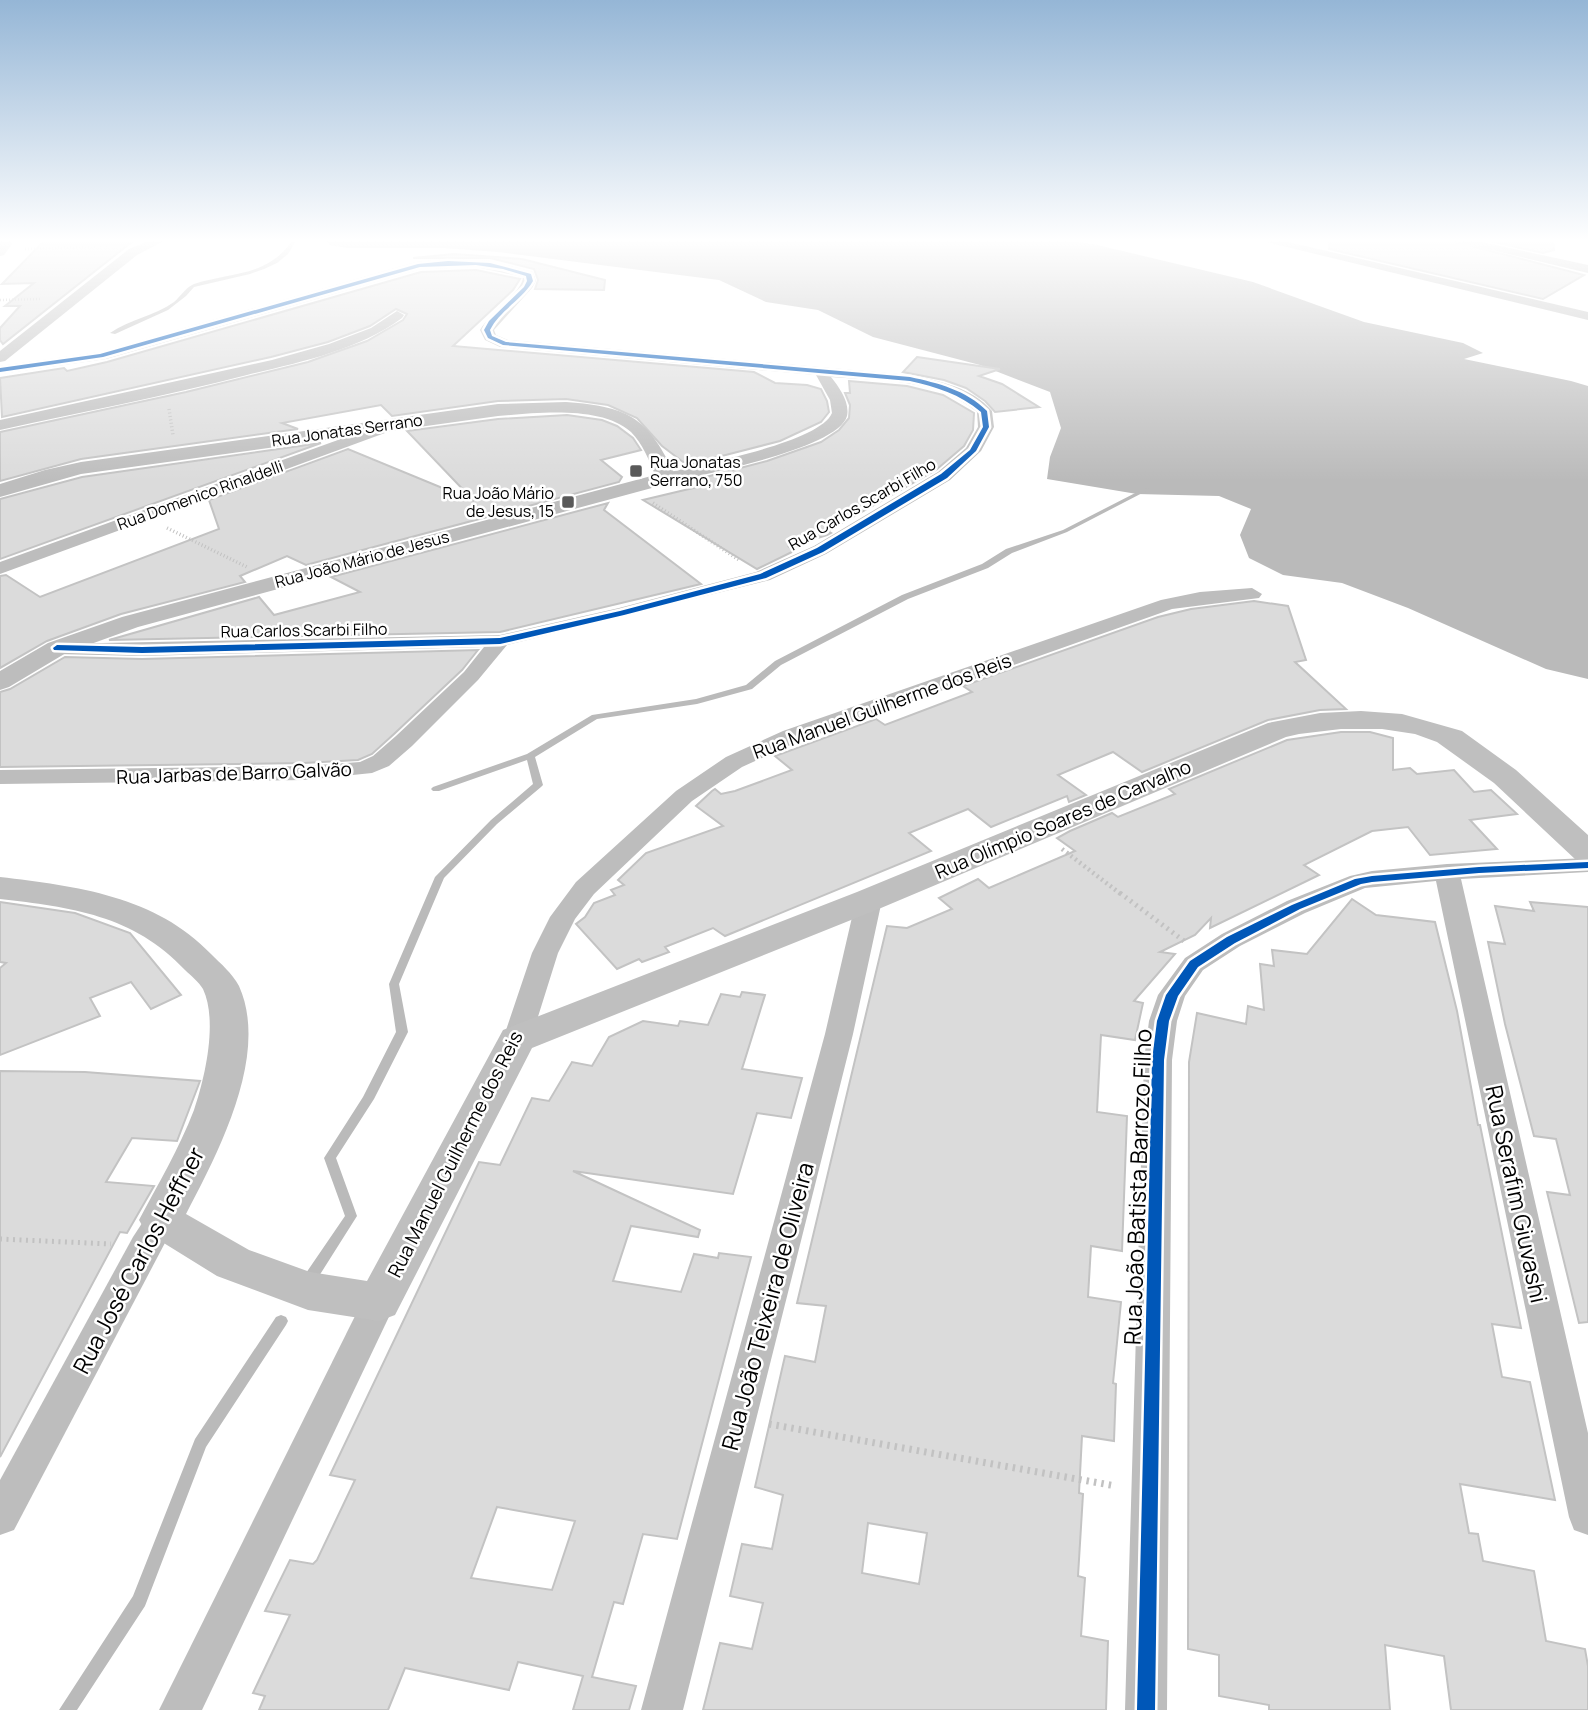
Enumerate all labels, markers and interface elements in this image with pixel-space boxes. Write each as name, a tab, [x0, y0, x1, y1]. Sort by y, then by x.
street label: Rua Jonatas Serrano	[270, 409, 424, 451]
place label: Rua Jonatas Serrano, 750	[650, 451, 742, 491]
street label: Rua Carlos Scarbi Filho	[784, 453, 940, 555]
street label: Rua Domenico Rinaldelli	[114, 455, 286, 535]
marker: Rua Jonatas Serrano, 750	[628, 463, 644, 479]
place label: Rua João Mário de Jesus, 15	[443, 482, 554, 522]
marker: Rua João Mário de Jesus, 15	[560, 494, 576, 510]
street label: Rua João Mário de Jesus	[272, 525, 452, 593]
street label: Rua Carlos Scarbi Filho	[220, 618, 388, 642]
street label: Rua Manuel Guilherme dos Reis	[749, 647, 1015, 765]
street label: Rua Olímpio Soares de Carvalho	[931, 753, 1195, 885]
street label: Rua Jarbas de Barro Galvão	[116, 756, 352, 790]
street label: Rua Manuel Guilherme dos Reis	[381, 1026, 529, 1282]
street label: Rua João Batista Barrozo Filho	[1115, 1028, 1159, 1346]
street label: Rua Serafim Giuvashi	[1478, 1082, 1556, 1306]
street label: Rua José Carlos Heffner	[65, 1141, 211, 1379]
street label: Rua João Teixeira de Oliveira	[713, 1158, 821, 1454]

